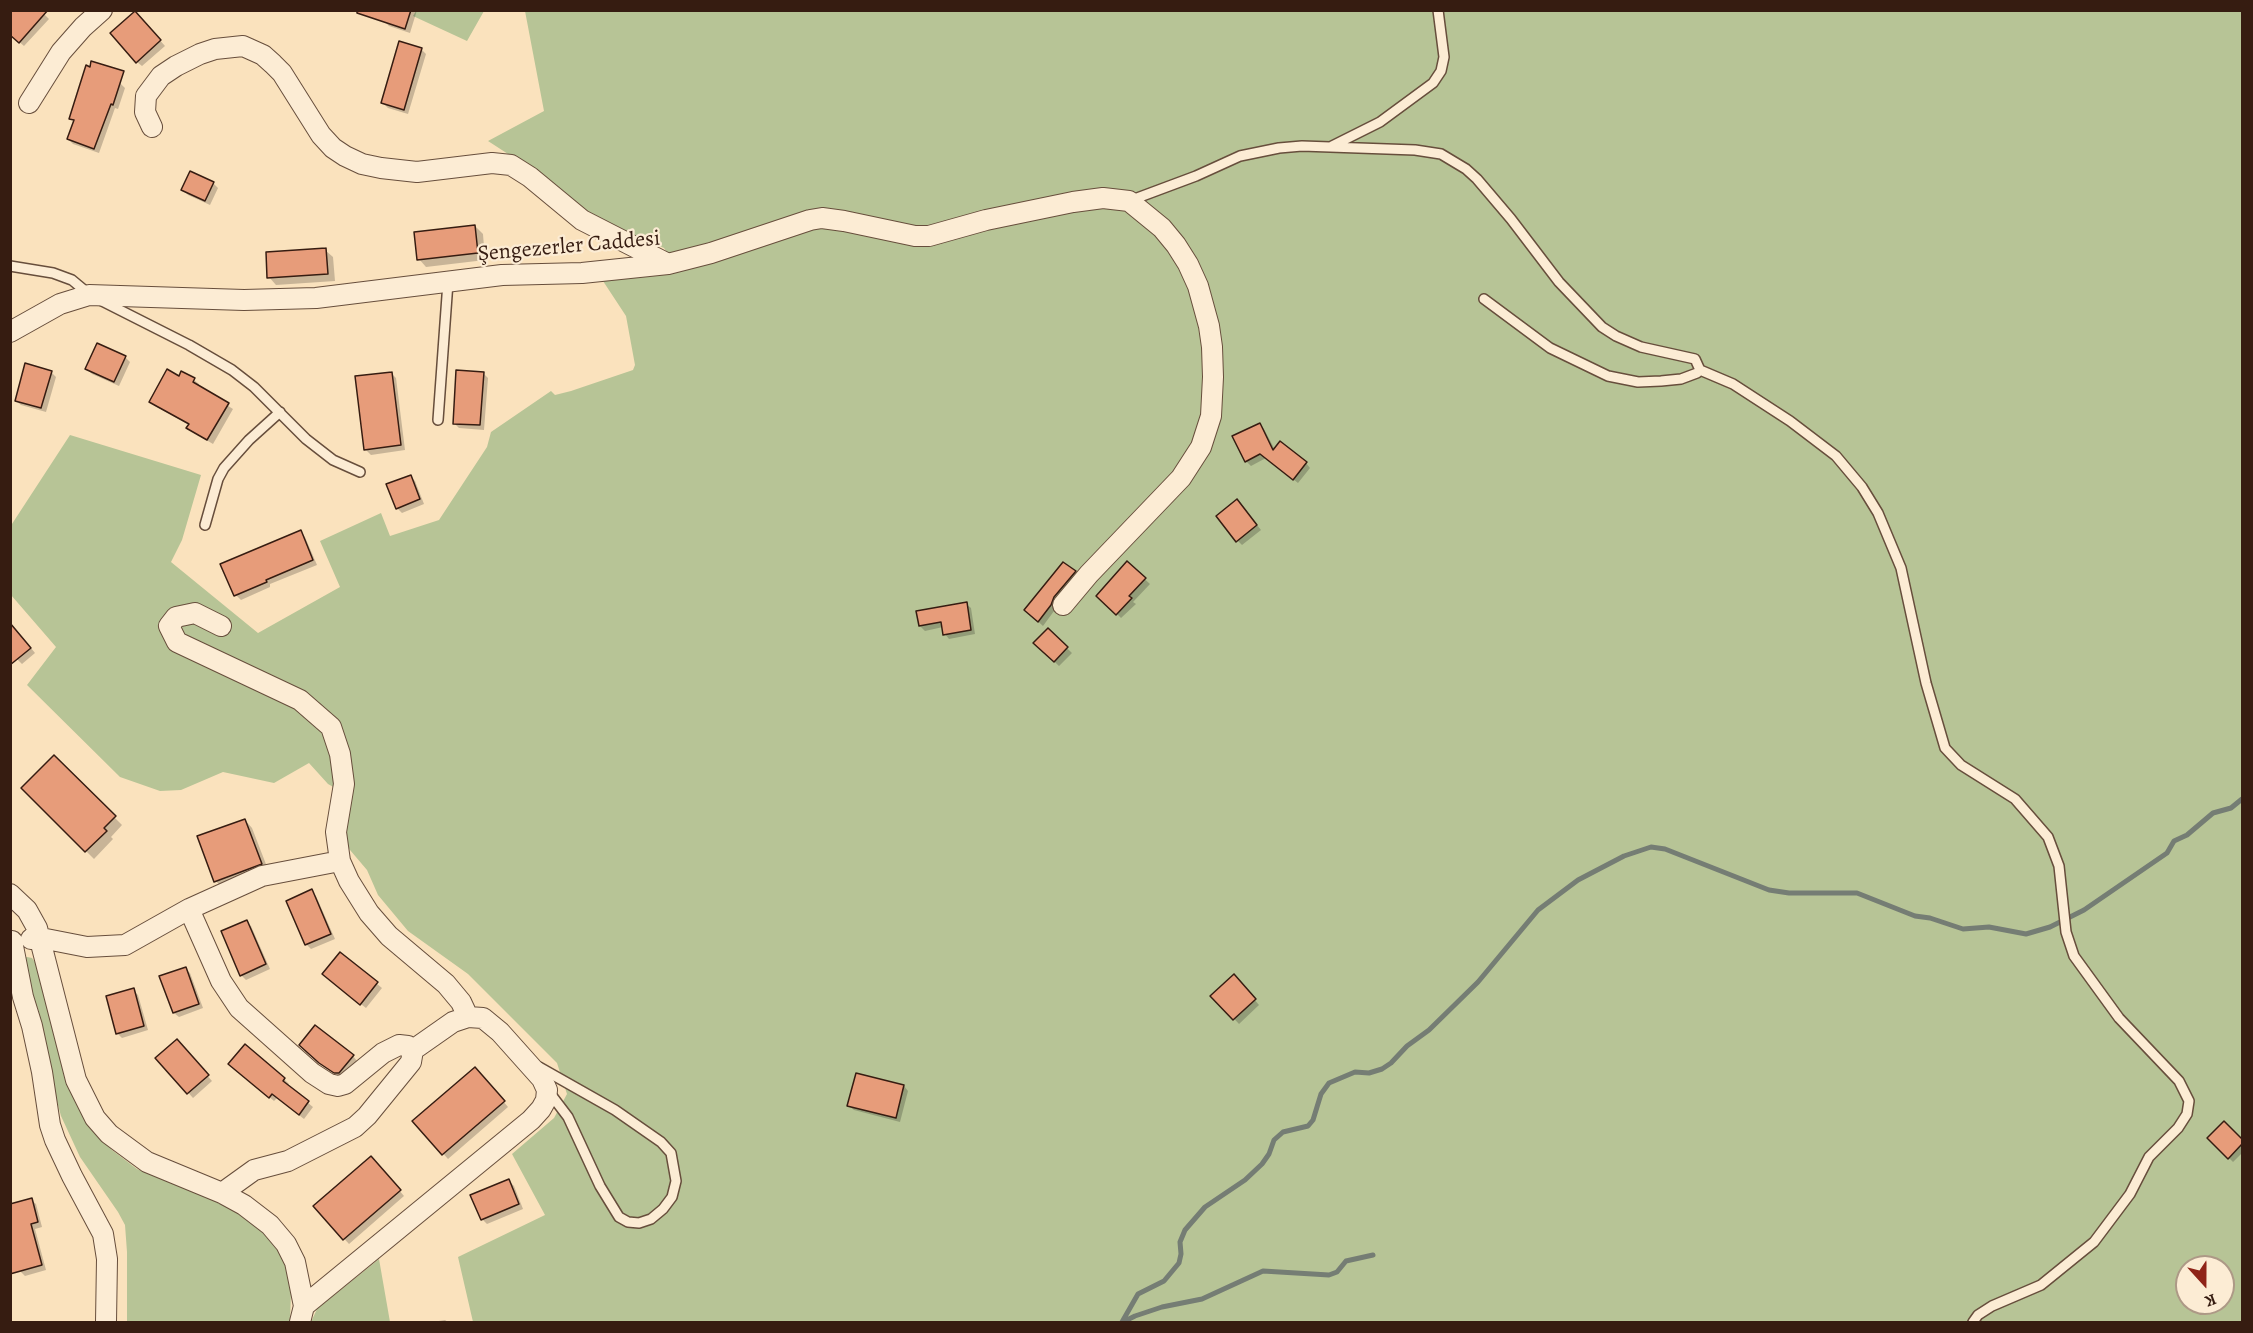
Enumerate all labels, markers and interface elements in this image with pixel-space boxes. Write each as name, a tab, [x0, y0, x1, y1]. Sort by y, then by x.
street label: Şengezerler Caddesi	[477, 226, 661, 268]
north arrow	[2175, 1255, 2235, 1315]
text: K	[2202, 1288, 2220, 1312]

